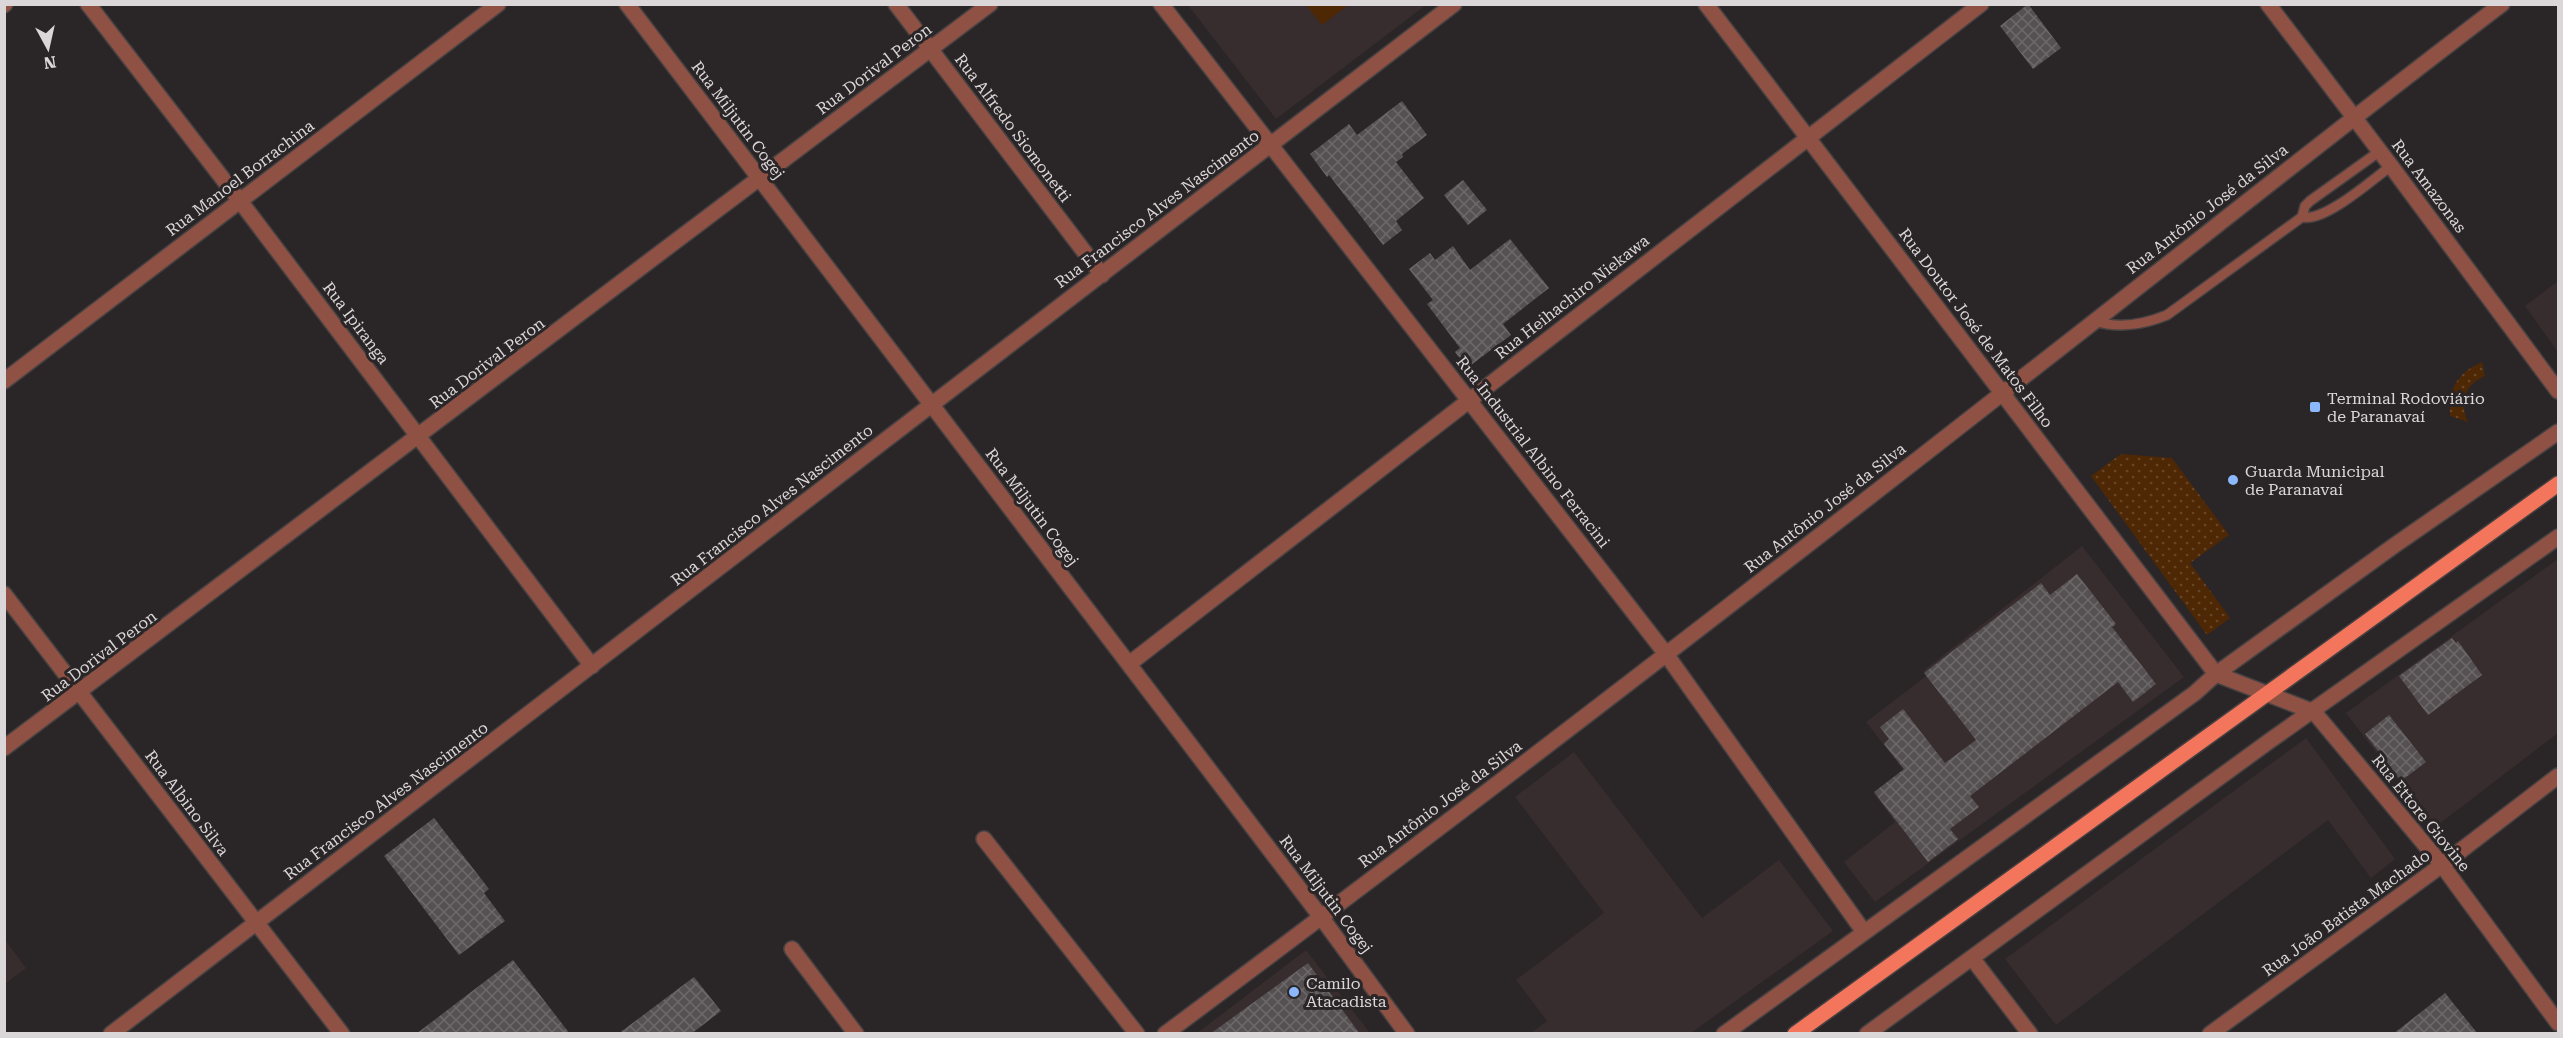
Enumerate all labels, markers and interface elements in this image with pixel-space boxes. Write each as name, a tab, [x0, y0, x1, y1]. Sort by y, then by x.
north arrow	[18, 18, 78, 78]
street label: Rua Dorival Peron	[813, 19, 935, 119]
street label: Rua Alfredo Siomonetti	[951, 50, 1075, 206]
text: N	[43, 52, 57, 73]
street label: Rua Miljutin Cogej	[688, 57, 788, 183]
street label: Rua Manoel Borrachina	[162, 116, 318, 240]
street label: Rua Francisco Alves Nascimento	[1051, 126, 1263, 292]
street label: Rua Amazonas	[2388, 136, 2470, 237]
street label: Rua Antônio José da Silva	[2123, 140, 2292, 278]
street label: Rua Doutor José de Matos Filho	[1895, 225, 2057, 432]
street label: Rua Heihachiro Niekawa	[1491, 231, 1653, 363]
street label: Rua Ipiranga	[319, 278, 393, 368]
street label: Rua Dorival Peron	[426, 313, 548, 413]
street label: Rua Industrial Albino Ferracini	[1452, 353, 1614, 551]
place label: Terminal Rodoviário de Paranavaí	[2327, 389, 2485, 426]
marker: Terminal Rodoviário de Paranavaí	[2308, 400, 2322, 414]
street label: Rua Francisco Alves Nascimento	[667, 420, 877, 590]
street label: Rua Antônio José da Silva	[1741, 439, 1910, 577]
street label: Rua Miljutin Cogej	[982, 444, 1082, 570]
place label: Guarda Municipal de Paranavaí	[2245, 462, 2384, 499]
marker: Guarda Municipal de Paranavaí	[2226, 473, 2240, 487]
street label: Rua Dorival Peron	[38, 606, 160, 706]
street label: Rua Francisco Alves Nascimento	[280, 718, 492, 884]
street label: Rua Antônio José da Silva	[1355, 736, 1526, 872]
street label: Rua Albino Silva	[141, 747, 233, 860]
street label: Rua Ettore Giovine	[2368, 751, 2474, 876]
street label: Rua Miljutin Cogej	[1276, 831, 1376, 957]
street label: Rua João Batista Machado	[2259, 846, 2434, 980]
place label: Camilo Atacadista	[1306, 974, 1387, 1011]
marker: Camilo Atacadista	[1287, 985, 1301, 999]

